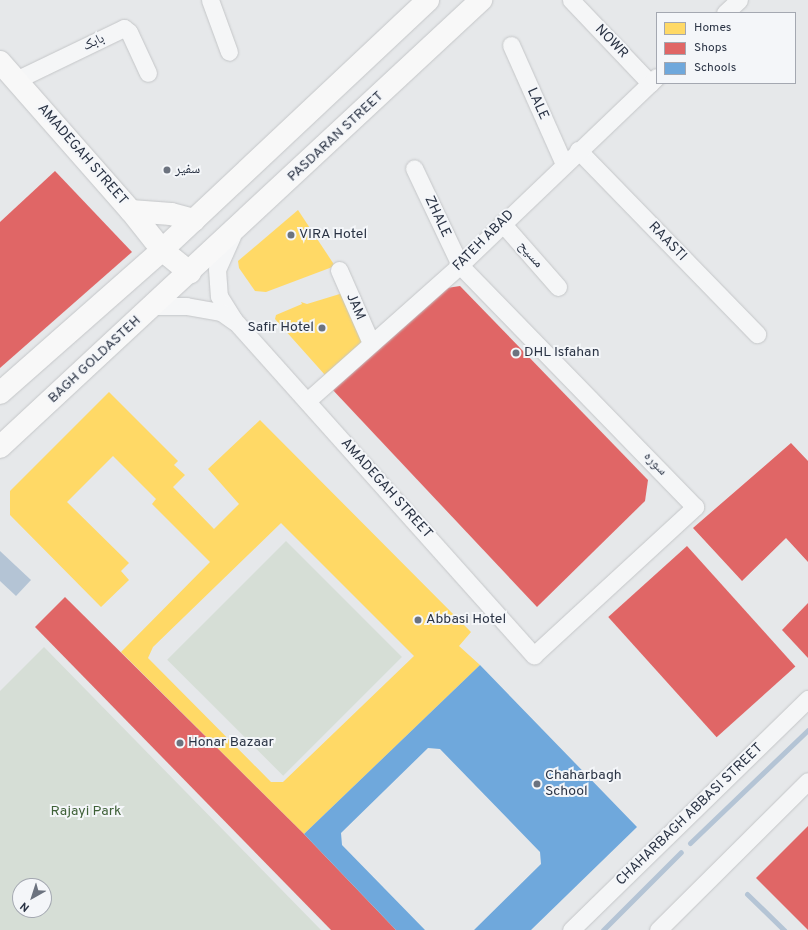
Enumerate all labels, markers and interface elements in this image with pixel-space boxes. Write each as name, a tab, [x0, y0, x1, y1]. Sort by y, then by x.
legend	[656, 12, 796, 84]
text: Homes	[694, 20, 731, 36]
street label: NOWR	[591, 22, 631, 62]
street label: بابک	[80, 31, 108, 55]
text: Shops	[694, 40, 727, 56]
text: Schools	[694, 60, 736, 76]
street label: LALE	[523, 85, 551, 123]
street label: PASDARAN STREET	[285, 88, 387, 186]
street label: AMADEGAH STREET	[33, 101, 131, 209]
place label: سفیر	[175, 162, 200, 178]
marker: سفیر	[162, 165, 172, 175]
street label: ZHALE	[420, 193, 454, 241]
street label: FATEH ABAD	[450, 207, 518, 275]
street label: RAASTI	[644, 219, 690, 265]
place label: VIRA Hotel	[299, 227, 368, 243]
marker: VIRA Hotel	[286, 230, 296, 240]
street label: مسیح	[514, 238, 546, 272]
street label: JAM	[342, 291, 368, 323]
street label: BAGH GOLDASTEH	[45, 313, 145, 407]
place label: Safir Hotel	[247, 320, 314, 336]
marker: Safir Hotel	[317, 323, 327, 333]
place label: DHL Isfahan	[524, 345, 600, 361]
marker: DHL Isfahan	[511, 348, 521, 358]
street label: AMADEGAH STREET	[337, 435, 435, 543]
street label: سوره	[640, 448, 670, 480]
place label: Abbasi Hotel	[426, 612, 506, 628]
marker: Abbasi Hotel	[413, 615, 423, 625]
place label: Honar Bazaar	[188, 735, 274, 751]
marker: Honar Bazaar	[175, 738, 185, 748]
street label: CHAHARBAGH ABBASI STREET	[613, 740, 767, 890]
place label: Chaharbagh School	[545, 768, 622, 800]
marker: Chaharbagh School	[532, 779, 542, 789]
park label: Rajayi Park	[51, 804, 121, 820]
north arrow	[12, 878, 52, 918]
text: N	[18, 899, 33, 914]

